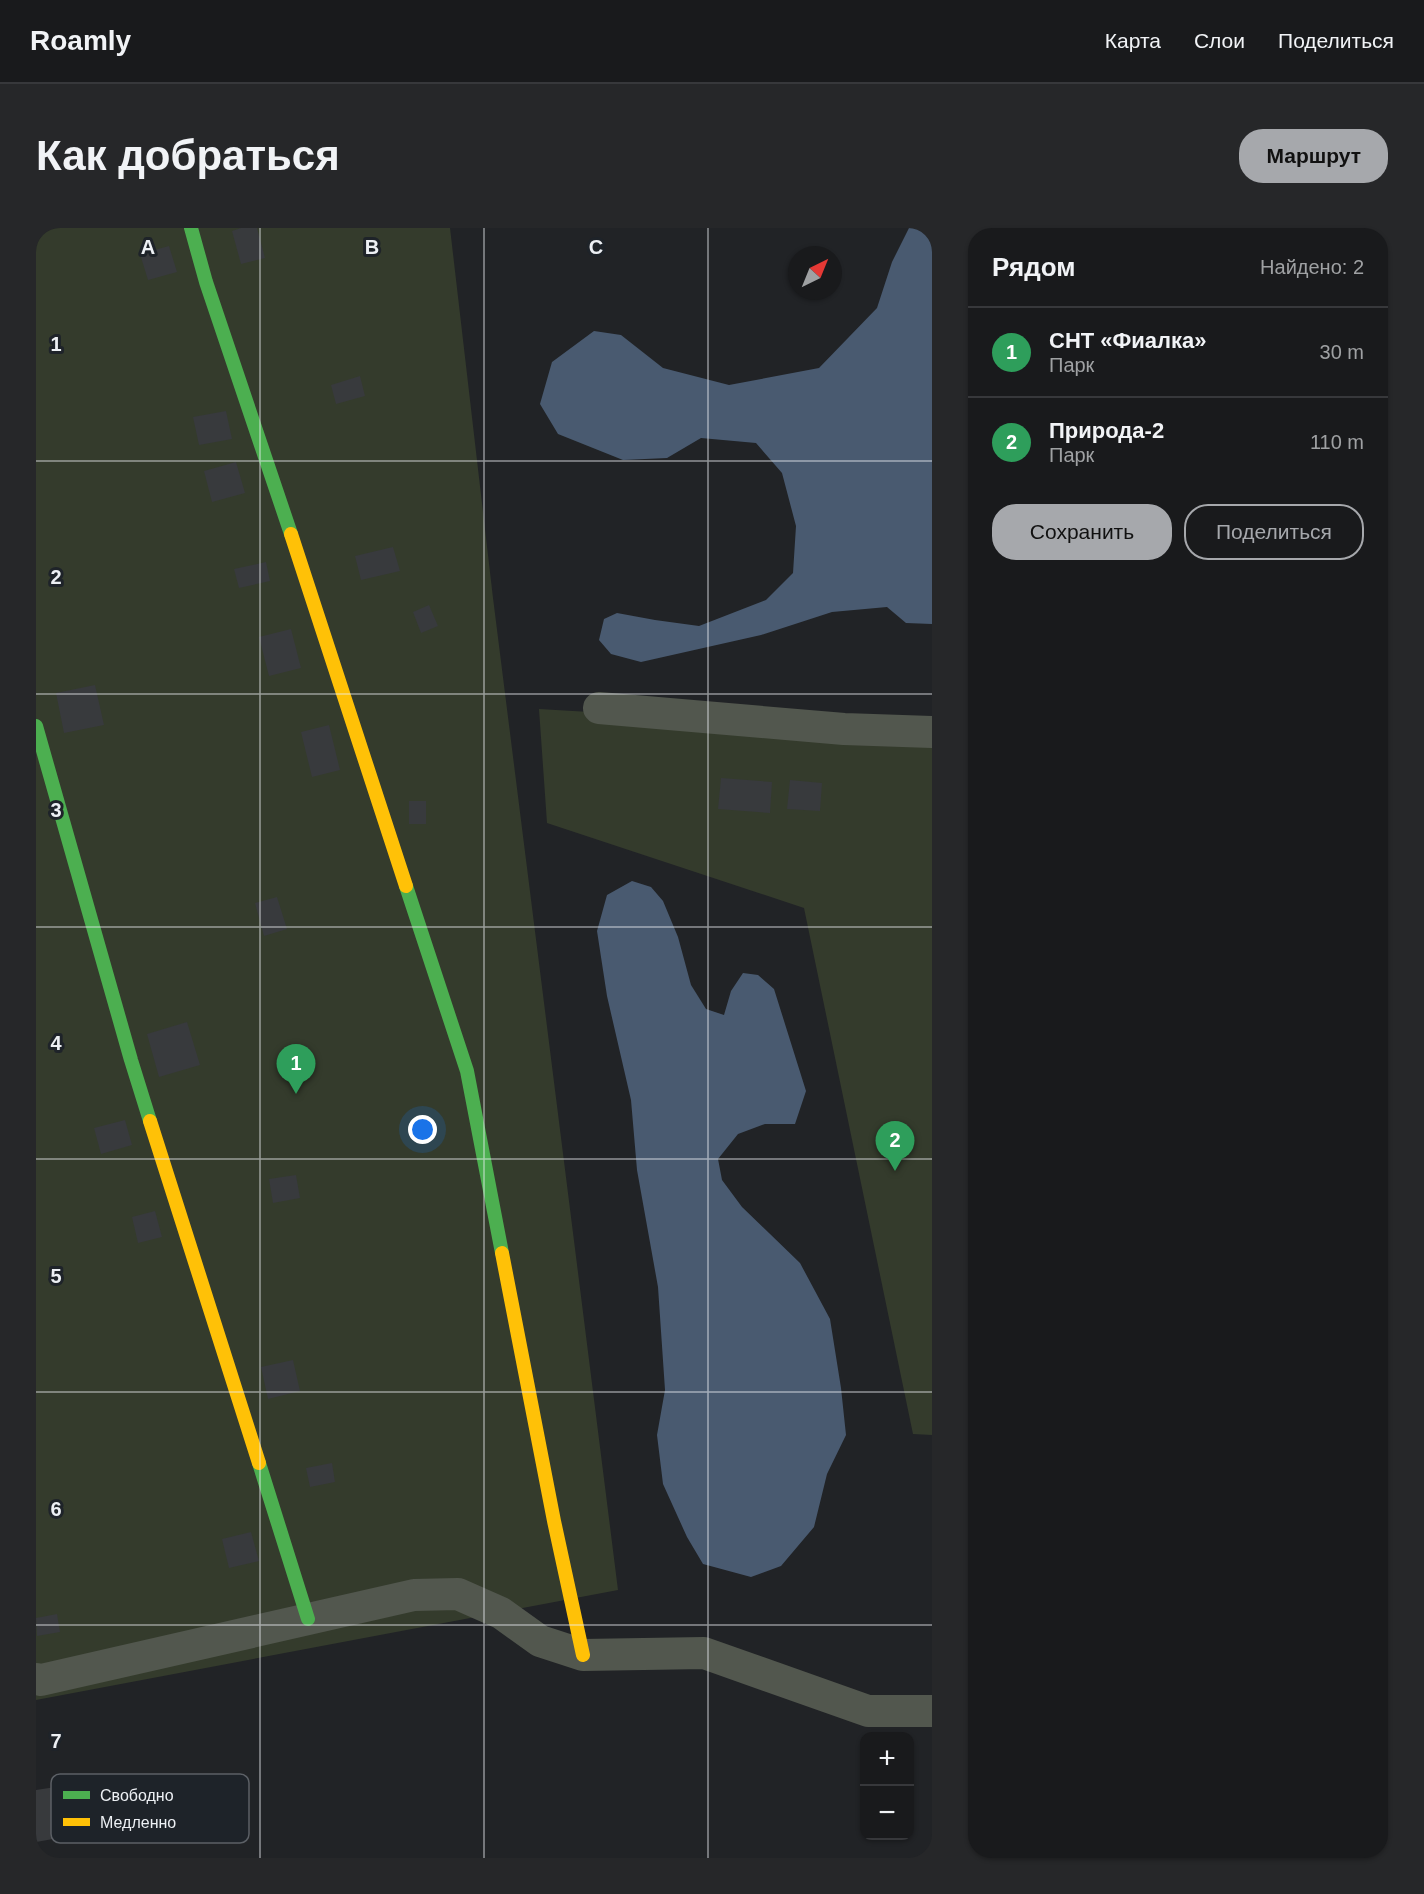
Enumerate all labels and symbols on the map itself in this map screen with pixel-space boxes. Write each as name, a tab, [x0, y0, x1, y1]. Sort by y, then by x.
text: A	[141, 236, 155, 258]
text: B	[365, 236, 379, 258]
text: C	[589, 236, 603, 258]
north arrow	[788, 246, 842, 300]
text: 1	[50, 333, 62, 355]
text: 2	[50, 566, 62, 588]
text: 3	[50, 799, 62, 821]
text: 4	[50, 1032, 62, 1054]
pin: 1	[276, 1044, 316, 1094]
your location	[408, 1115, 437, 1144]
pin: 2	[876, 1122, 914, 1171]
text: 5	[50, 1265, 62, 1287]
text: 6	[50, 1498, 62, 1520]
text: 7	[50, 1730, 62, 1752]
legend	[51, 1774, 249, 1843]
text: Свободно	[100, 1787, 174, 1804]
text: Медленно	[100, 1814, 176, 1831]

